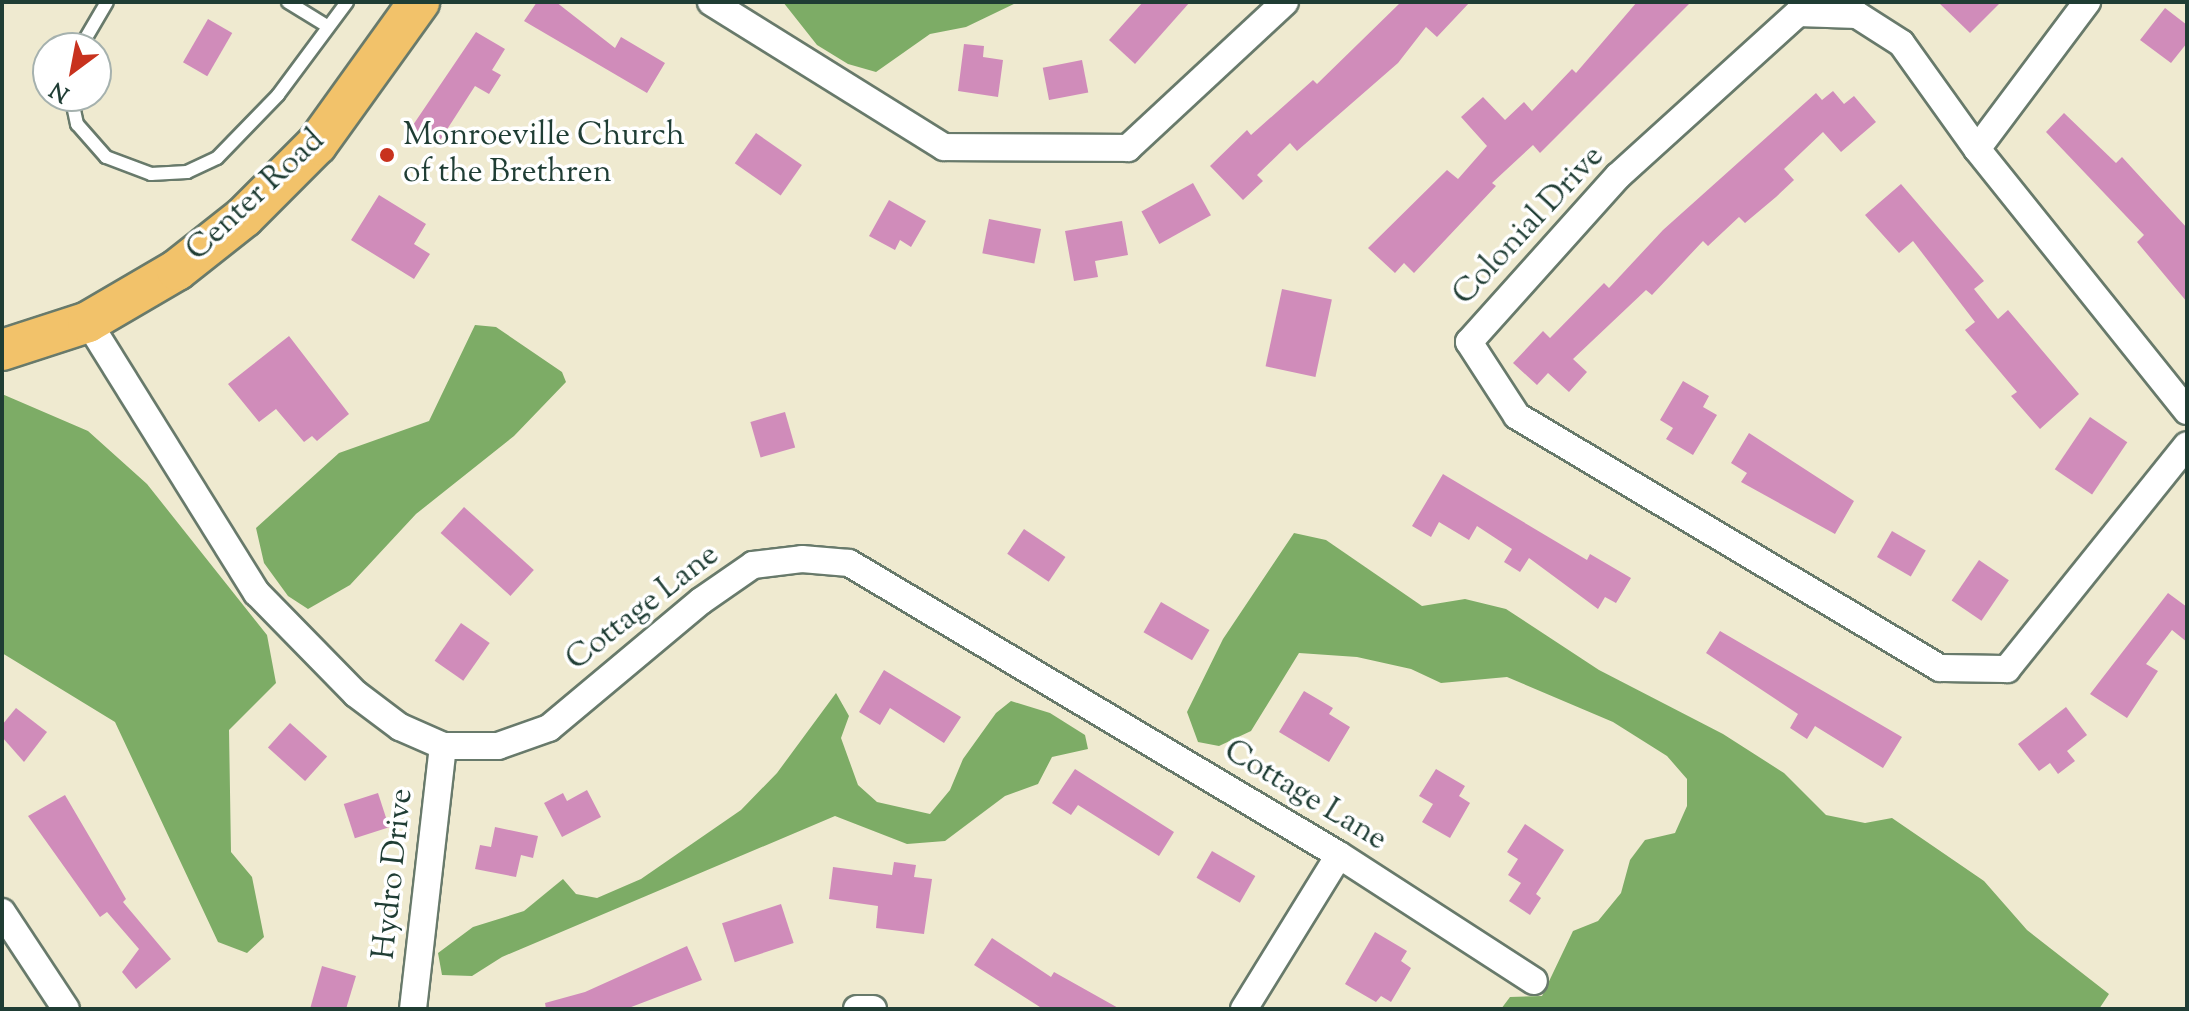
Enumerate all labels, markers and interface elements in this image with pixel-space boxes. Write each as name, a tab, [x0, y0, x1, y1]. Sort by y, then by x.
north arrow	[32, 32, 112, 112]
text: N	[44, 72, 76, 109]
place label: Monroeville Church of the Brethren	[403, 118, 685, 193]
street label: Center Road	[179, 122, 333, 270]
street label: Colonial Drive	[1445, 138, 1613, 314]
marker: Monroeville Church of the Brethren	[378, 146, 396, 164]
street label: Cottage Lane	[559, 536, 727, 680]
street label: Cottage Lane	[1217, 732, 1393, 860]
street label: Hydro Drive	[366, 787, 422, 961]

